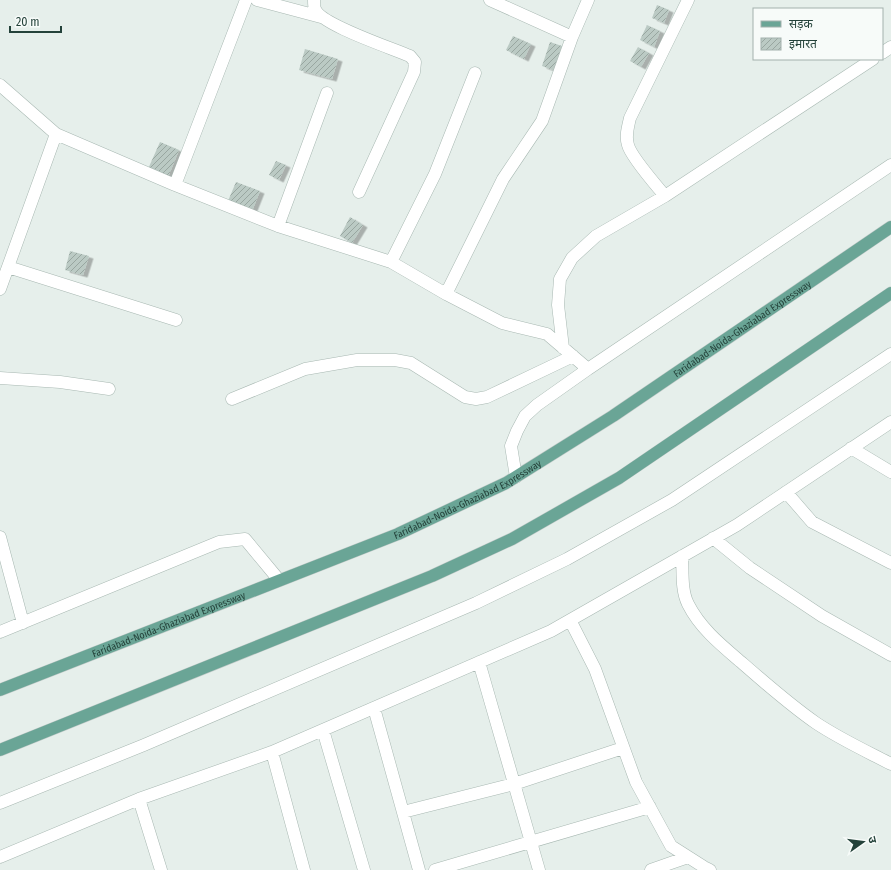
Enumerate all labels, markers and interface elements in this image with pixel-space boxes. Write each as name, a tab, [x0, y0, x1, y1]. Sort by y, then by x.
scale bar	[10, 8, 61, 34]
legend	[753, 8, 883, 60]
text: 20 m	[16, 15, 40, 29]
text: सड़क	[789, 17, 814, 31]
text: इमारत	[789, 37, 818, 51]
street label: Faridabad-Noida-Ghaziabad Expressway	[671, 278, 814, 380]
street label: Faridabad-Noida-Ghaziabad Expressway	[392, 457, 544, 542]
street label: Faridabad-Noida-Ghaziabad Expressway	[90, 589, 248, 660]
north arrow	[843, 822, 883, 862]
text: उ	[865, 835, 879, 845]

